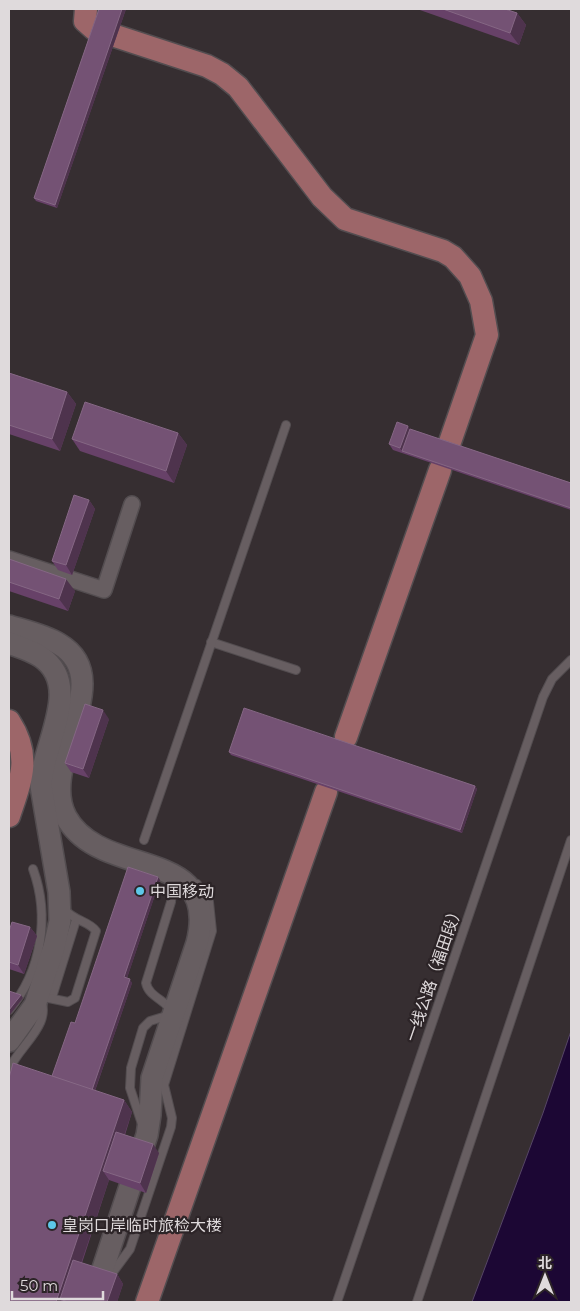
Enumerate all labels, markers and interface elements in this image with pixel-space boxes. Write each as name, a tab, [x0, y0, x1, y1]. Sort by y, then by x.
place label: 中国移动	[150, 882, 214, 901]
marker: 中国移动	[134, 885, 146, 897]
street label: 一线公路（福田段）	[402, 902, 466, 1044]
place label: 皇岗口岸临时旅检大楼	[62, 1216, 222, 1235]
marker: 皇岗口岸临时旅检大楼	[46, 1219, 58, 1231]
north arrow	[520, 1251, 570, 1301]
text: 北	[538, 1254, 552, 1272]
scale bar	[12, 1268, 104, 1300]
text: 50 m	[20, 1276, 58, 1295]

